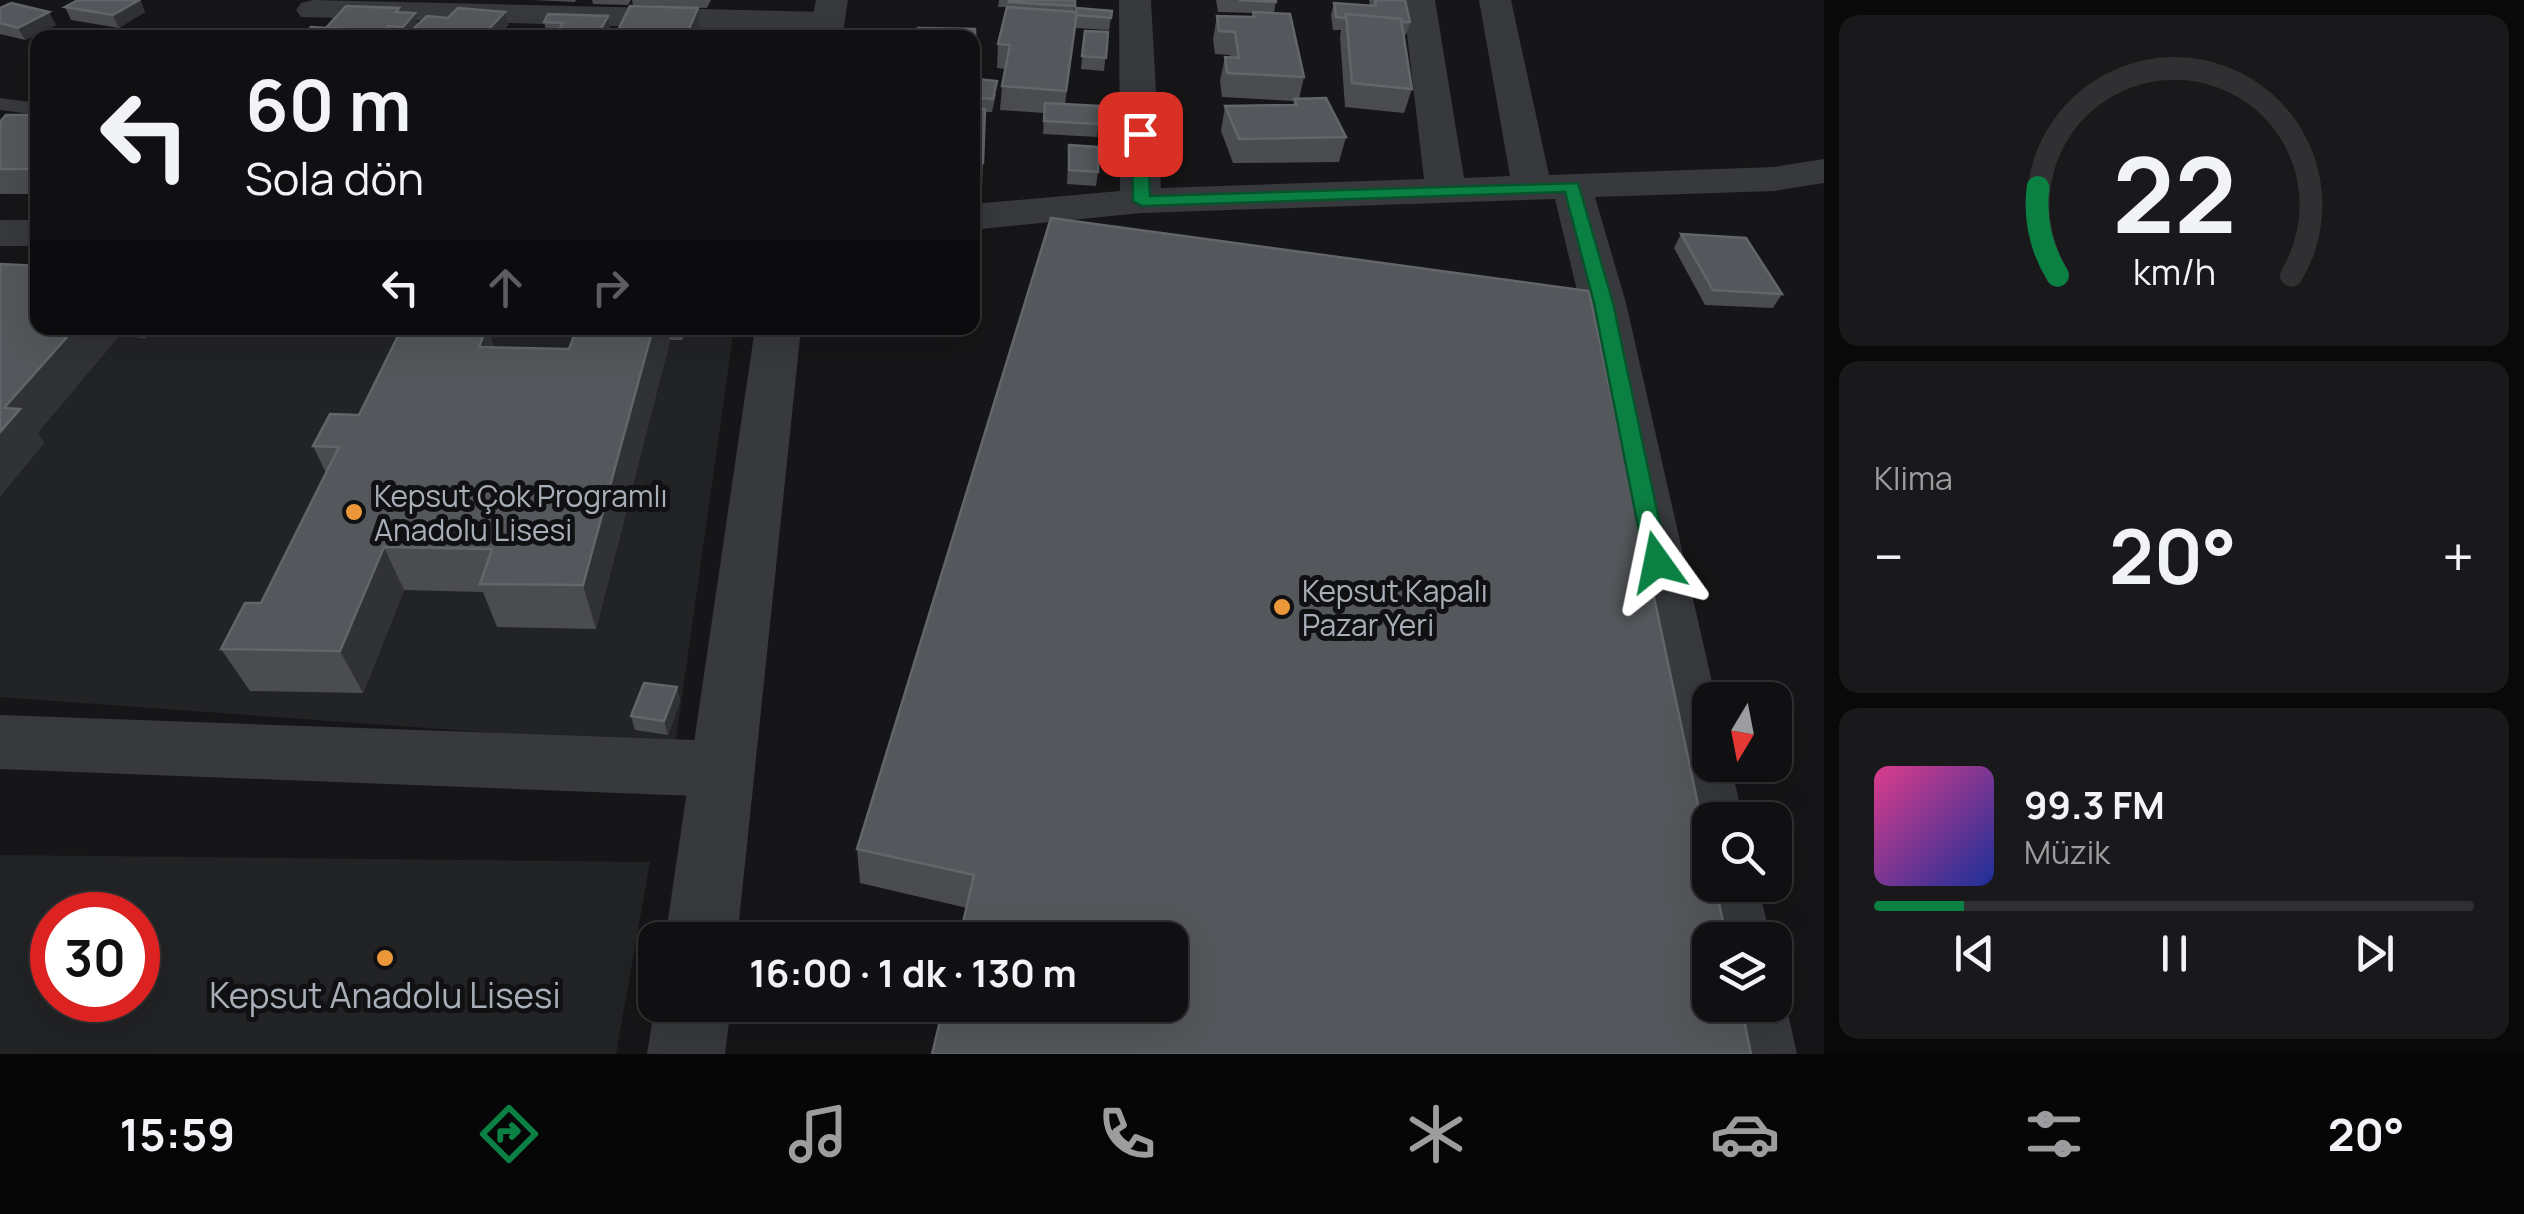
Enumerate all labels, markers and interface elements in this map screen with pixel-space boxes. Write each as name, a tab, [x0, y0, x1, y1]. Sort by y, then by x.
text: 60 m	[245, 56, 412, 152]
icon: left	[80, 70, 210, 200]
pin	[1098, 92, 1183, 177]
icon: arrive	[1113, 107, 1168, 162]
text: 22	[2112, 122, 2236, 264]
text: Sola dön	[245, 147, 424, 209]
text: km/h	[2132, 247, 2216, 296]
icon: left	[373, 260, 428, 315]
icon: ahead	[478, 260, 533, 315]
icon: right	[583, 260, 638, 315]
text: Klima	[1874, 456, 1953, 500]
place label: Kepsut Çok Programlı Anadolu Lisesi	[374, 475, 667, 550]
marker: Kepsut Çok Programlı Anadolu Lisesi	[343, 501, 365, 523]
text: 20°	[2109, 504, 2237, 607]
position arrow	[1605, 510, 1709, 614]
text: −	[1874, 518, 1904, 594]
text: +	[2442, 518, 2474, 594]
place label: Kepsut Kapalı Pazar Yeri	[1302, 570, 1488, 645]
marker: Kepsut Kapalı Pazar Yeri	[1271, 596, 1293, 618]
north arrow	[1692, 682, 1792, 782]
map controls	[1692, 682, 1792, 1022]
text: 99.3 FM	[2024, 778, 2165, 830]
button: search	[1692, 802, 1792, 902]
text: Müzik	[2024, 830, 2110, 874]
speed limit sign: 30	[30, 892, 160, 1022]
button: layers	[1692, 922, 1792, 1022]
icon: previous	[1947, 926, 2002, 981]
icon: pause	[2147, 926, 2202, 981]
icon: next	[2347, 926, 2402, 981]
text: 16:00 · 1 dk · 130 m	[749, 946, 1077, 998]
marker: Kepsut Anadolu Lisesi	[374, 947, 396, 969]
place label: Kepsut Anadolu Lisesi	[209, 971, 561, 1019]
icon: directions	[474, 1099, 544, 1169]
icon: music	[783, 1099, 853, 1169]
icon: phone	[1092, 1099, 1162, 1169]
icon: climate	[1401, 1099, 1471, 1169]
icon: car	[1710, 1099, 1780, 1169]
icon: filters	[2019, 1099, 2089, 1169]
text: 15:59	[119, 1103, 235, 1165]
text: 20°	[2328, 1103, 2404, 1165]

